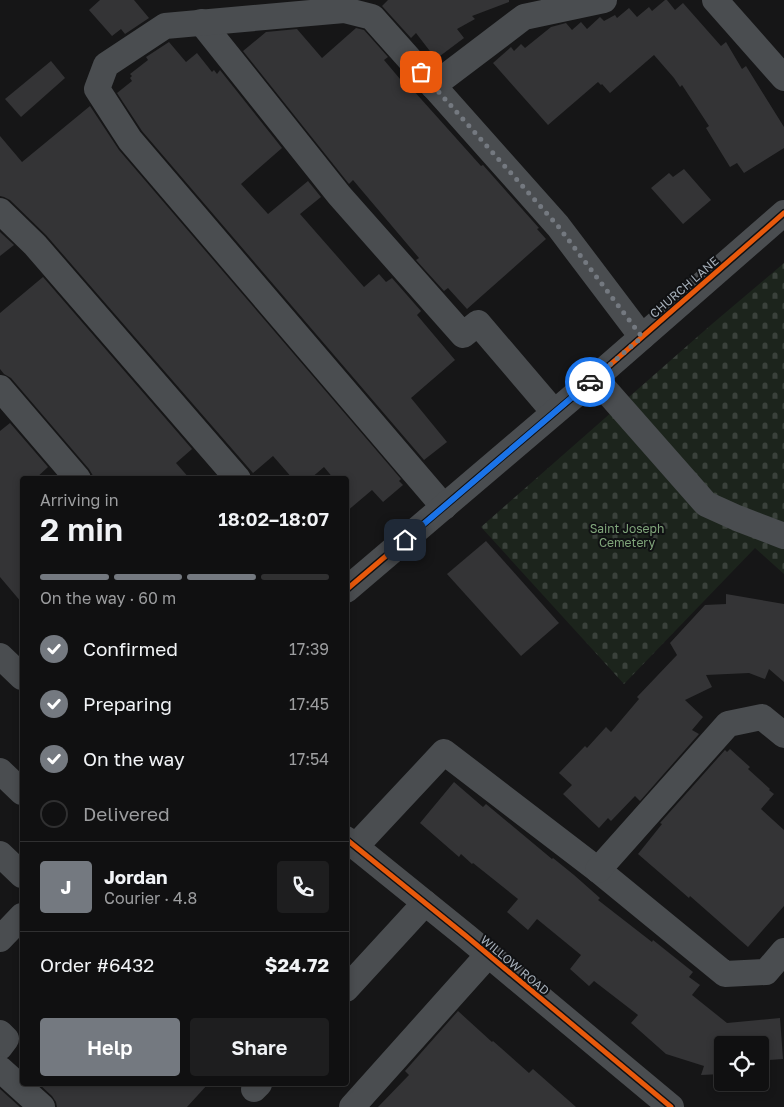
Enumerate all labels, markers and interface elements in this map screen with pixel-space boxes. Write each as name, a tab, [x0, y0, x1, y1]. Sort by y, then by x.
pin	[400, 51, 442, 93]
icon: bag	[407, 58, 435, 86]
street label: CHURCH LANE	[647, 253, 721, 321]
courier	[565, 357, 615, 407]
icon: car	[576, 368, 604, 396]
text: Arriving in	[40, 490, 119, 510]
text: 18:02–18:07	[218, 507, 329, 530]
text: 2 min	[40, 510, 123, 548]
pin	[384, 519, 426, 561]
park label: Saint Joseph Cemetery	[590, 521, 664, 550]
icon: home	[391, 526, 419, 554]
text: On the way · 60 m	[40, 588, 176, 608]
icon: check	[40, 635, 68, 663]
text: Confirmed	[83, 637, 178, 660]
text: 17:39	[289, 639, 329, 659]
icon: check	[40, 690, 68, 718]
text: Preparing	[83, 692, 172, 715]
text: 17:45	[289, 694, 329, 714]
icon: check	[40, 745, 68, 773]
text: On the way	[83, 747, 185, 770]
text: 17:54	[289, 749, 329, 769]
text: Delivered	[83, 802, 170, 825]
button: phone	[277, 861, 329, 913]
text: Jordan	[104, 865, 168, 888]
text: J	[61, 875, 71, 898]
text: Courier · 4.8	[104, 888, 197, 908]
street label: WILLOW ROAD	[478, 932, 552, 998]
text: Order #6432	[40, 953, 154, 976]
text: $24.72	[265, 953, 329, 976]
button: Help	[40, 1018, 180, 1076]
button: Share	[190, 1018, 329, 1076]
map controls	[714, 1036, 769, 1091]
button: locate	[714, 1036, 769, 1091]

